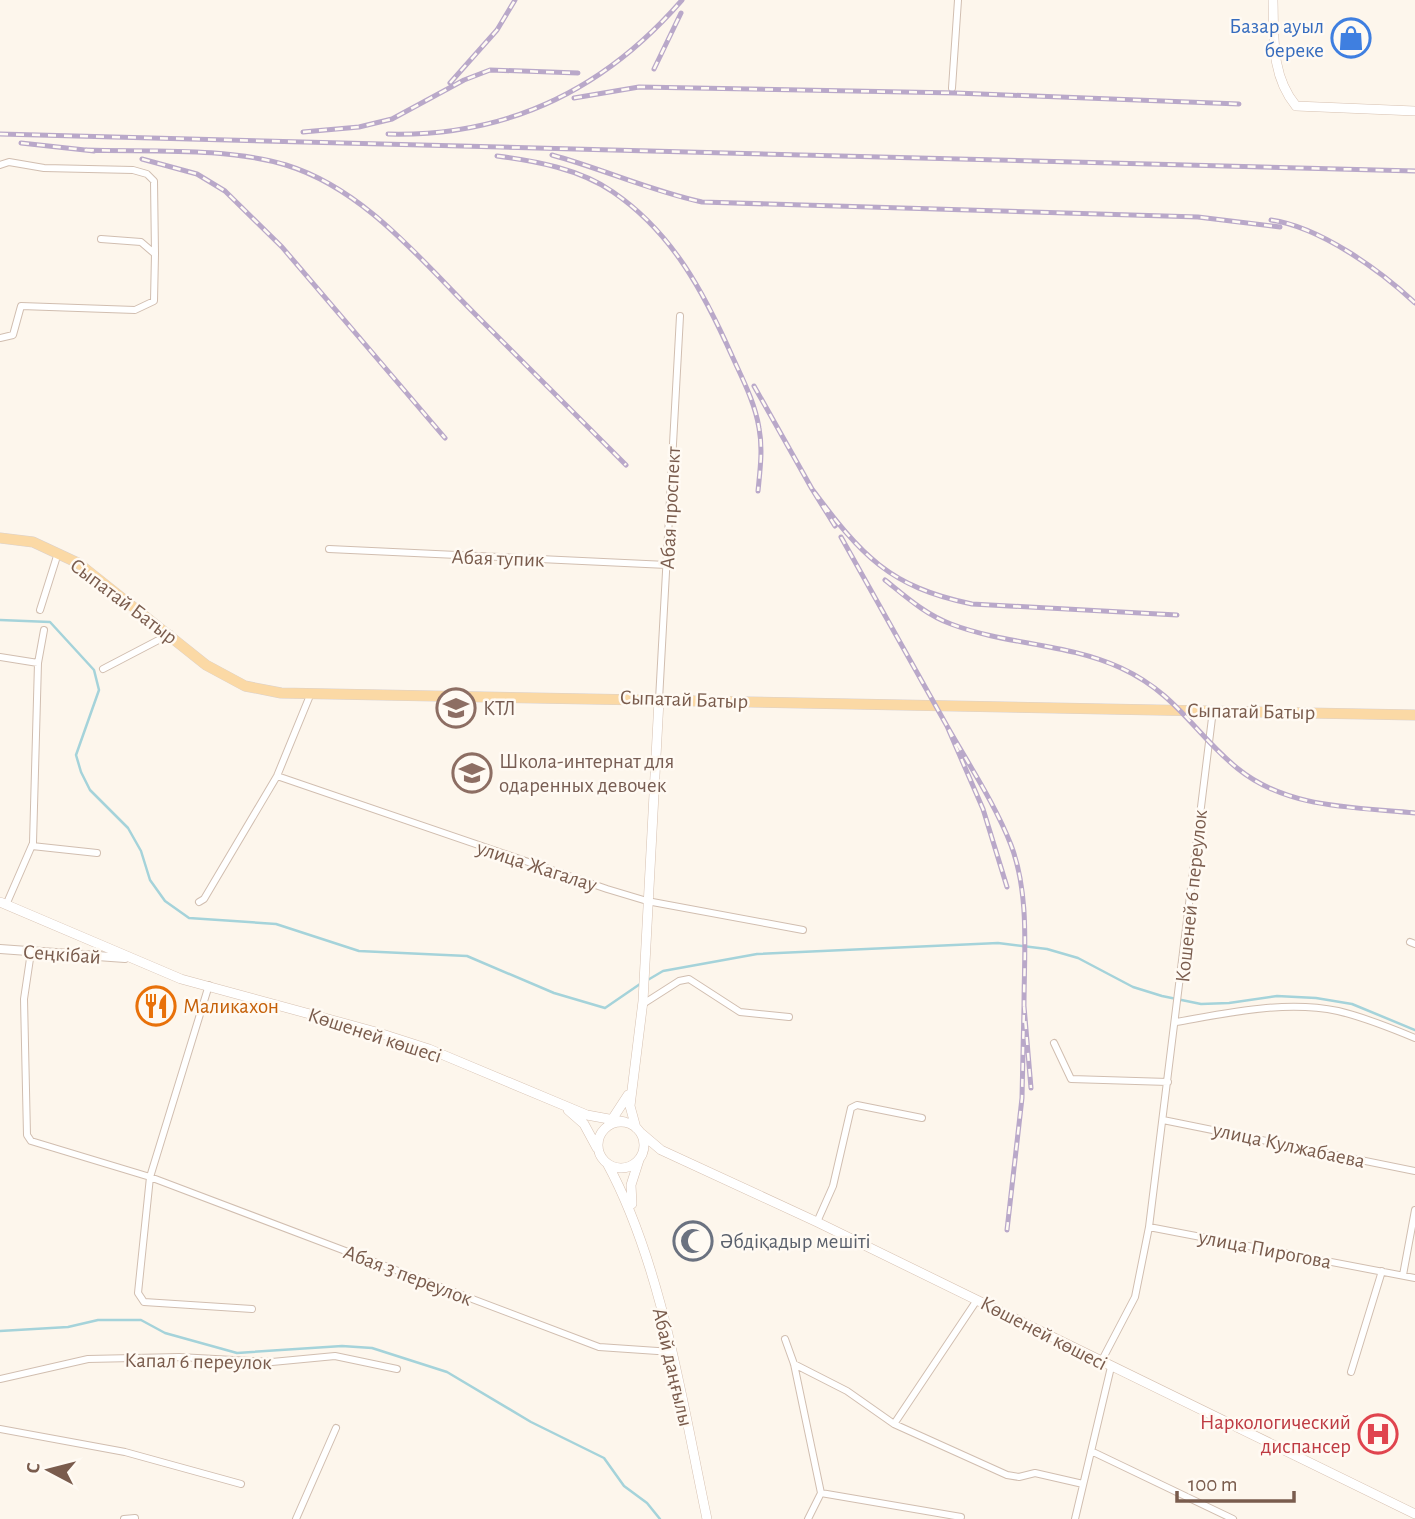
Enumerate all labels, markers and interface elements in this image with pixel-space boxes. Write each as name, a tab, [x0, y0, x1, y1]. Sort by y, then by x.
place label: Базар ауыл береке	[1229, 16, 1324, 61]
shop icon: Базар ауыл береке	[1330, 17, 1372, 59]
street label: Абая проспект	[657, 446, 684, 570]
street label: Абая тупик	[451, 546, 545, 571]
street label: Сыпатай Батыр	[66, 554, 181, 648]
school or university icon: КТЛ	[435, 687, 477, 729]
street label: Сыпатай Батыр	[619, 687, 749, 712]
place label: КТЛ	[483, 698, 516, 719]
street label: Сыпатай Батыр	[1187, 700, 1315, 723]
place label: Школа-интернат для одаренных девочек	[499, 751, 674, 796]
school or university icon: Школа-интернат для одаренных девочек	[451, 752, 493, 794]
street label: Кошеней 6 переулок	[1172, 808, 1211, 984]
street label: улица Жагалау	[473, 837, 600, 896]
street label: Сеңкібай	[22, 941, 102, 968]
restaurant icon: Маликахон	[135, 985, 177, 1027]
place label: Маликахон	[183, 996, 279, 1017]
street label: Көшеней көшесі	[305, 1004, 444, 1067]
street label: улица Кулжабаева	[1210, 1119, 1367, 1172]
mosque icon: Әбдіқадыр мешіті	[672, 1220, 714, 1262]
street label: улица Пирогова	[1196, 1226, 1334, 1273]
place label: Әбдіқадыр мешіті	[720, 1231, 871, 1252]
street label: Абая 3 переулок	[341, 1241, 475, 1310]
street label: Көшеней көшесі	[977, 1292, 1111, 1374]
street label: Абай даңғылы	[649, 1306, 696, 1428]
street label: Капал 6 переулок	[124, 1350, 272, 1373]
place label: Наркологический диспансер	[1200, 1412, 1351, 1457]
hospital icon: Наркологический диспансер	[1357, 1413, 1399, 1455]
north arrow	[14, 1435, 84, 1505]
scale bar	[1177, 1460, 1294, 1504]
text: С	[24, 1462, 44, 1474]
text: 100 m	[1188, 1474, 1238, 1495]

